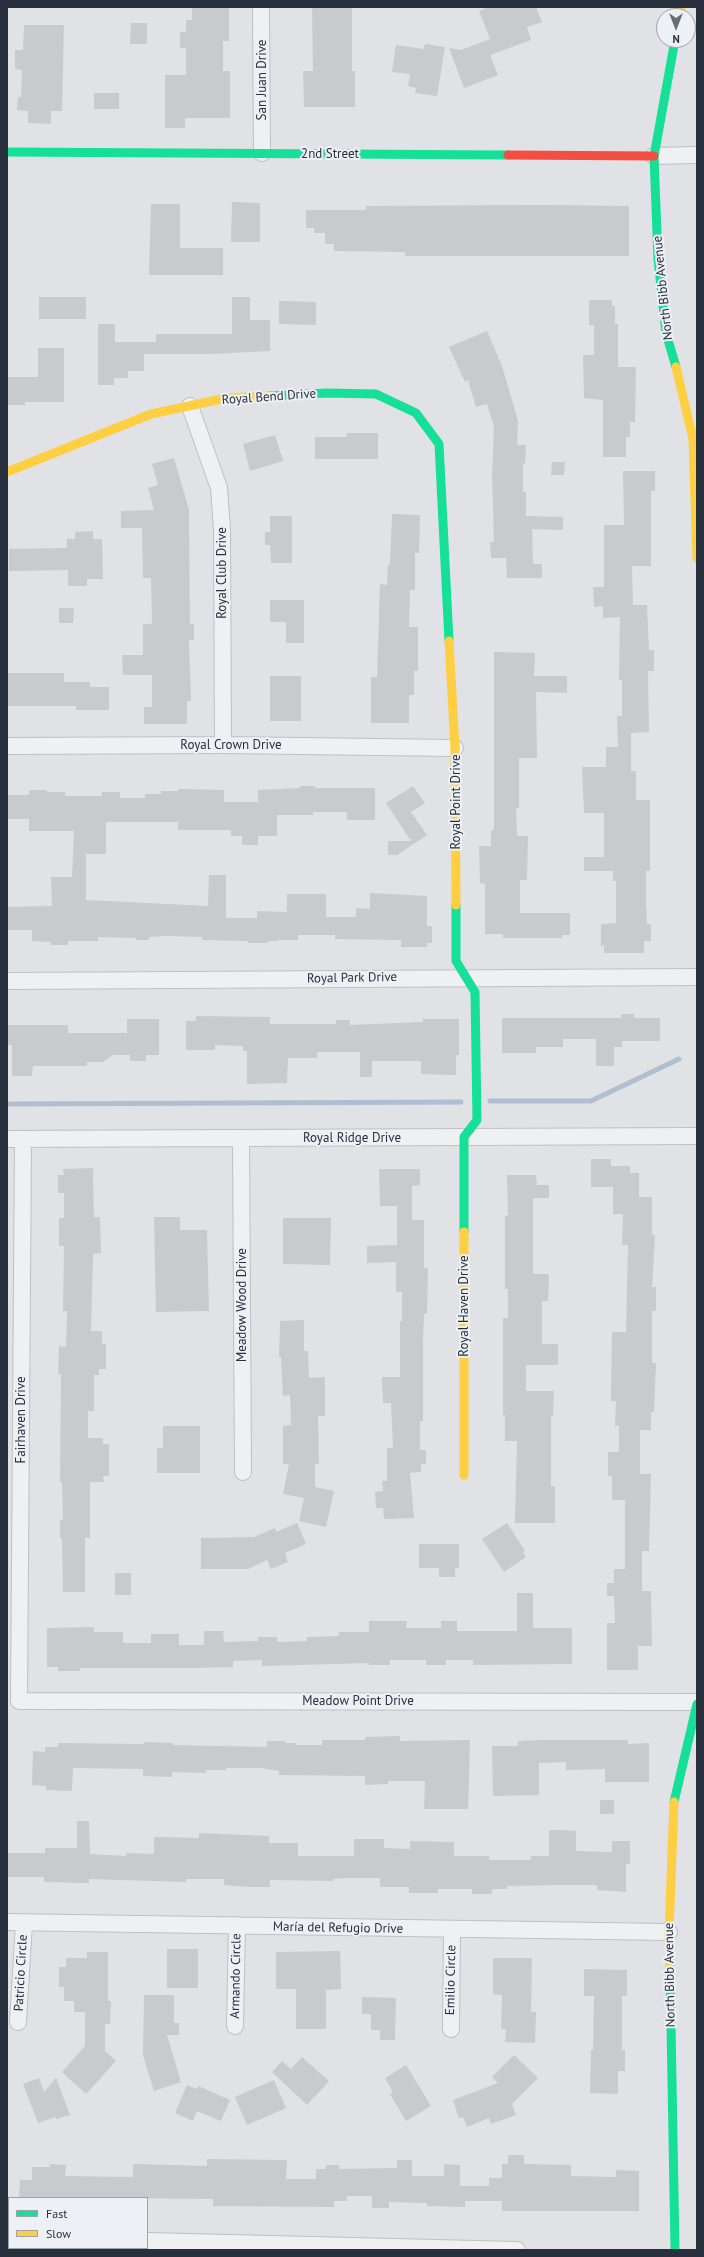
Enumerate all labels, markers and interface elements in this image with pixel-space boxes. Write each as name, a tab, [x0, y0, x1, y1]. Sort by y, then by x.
north arrow	[656, 8, 696, 48]
text: N	[672, 32, 680, 46]
street label: San Juan Drive	[254, 40, 270, 120]
street label: 2nd Street	[301, 146, 359, 162]
street label: North Bibb Avenue	[650, 235, 676, 341]
street label: Royal Bend Drive	[221, 386, 317, 408]
street label: Royal Club Drive	[214, 527, 230, 619]
street label: Royal Crown Drive	[180, 737, 282, 753]
street label: Royal Point Drive	[448, 754, 464, 850]
street label: Royal Park Drive	[307, 969, 397, 987]
street label: Royal Ridge Drive	[303, 1130, 401, 1146]
street label: Meadow Wood Drive	[234, 1248, 250, 1362]
street label: Royal Haven Drive	[456, 1255, 472, 1357]
street label: Fairhaven Drive	[13, 1376, 29, 1464]
street label: Meadow Point Drive	[302, 1693, 414, 1709]
street label: María del Refugio Drive	[273, 1919, 403, 1937]
street label: North Bibb Avenue	[661, 1923, 679, 2027]
street label: Armando Circle	[227, 1933, 245, 2019]
street label: Patricio Circle	[11, 1934, 31, 2012]
street label: Emilio Circle	[443, 1945, 459, 2015]
legend	[8, 2197, 148, 2249]
text: Fast	[46, 2206, 67, 2221]
text: Slow	[46, 2226, 71, 2241]

